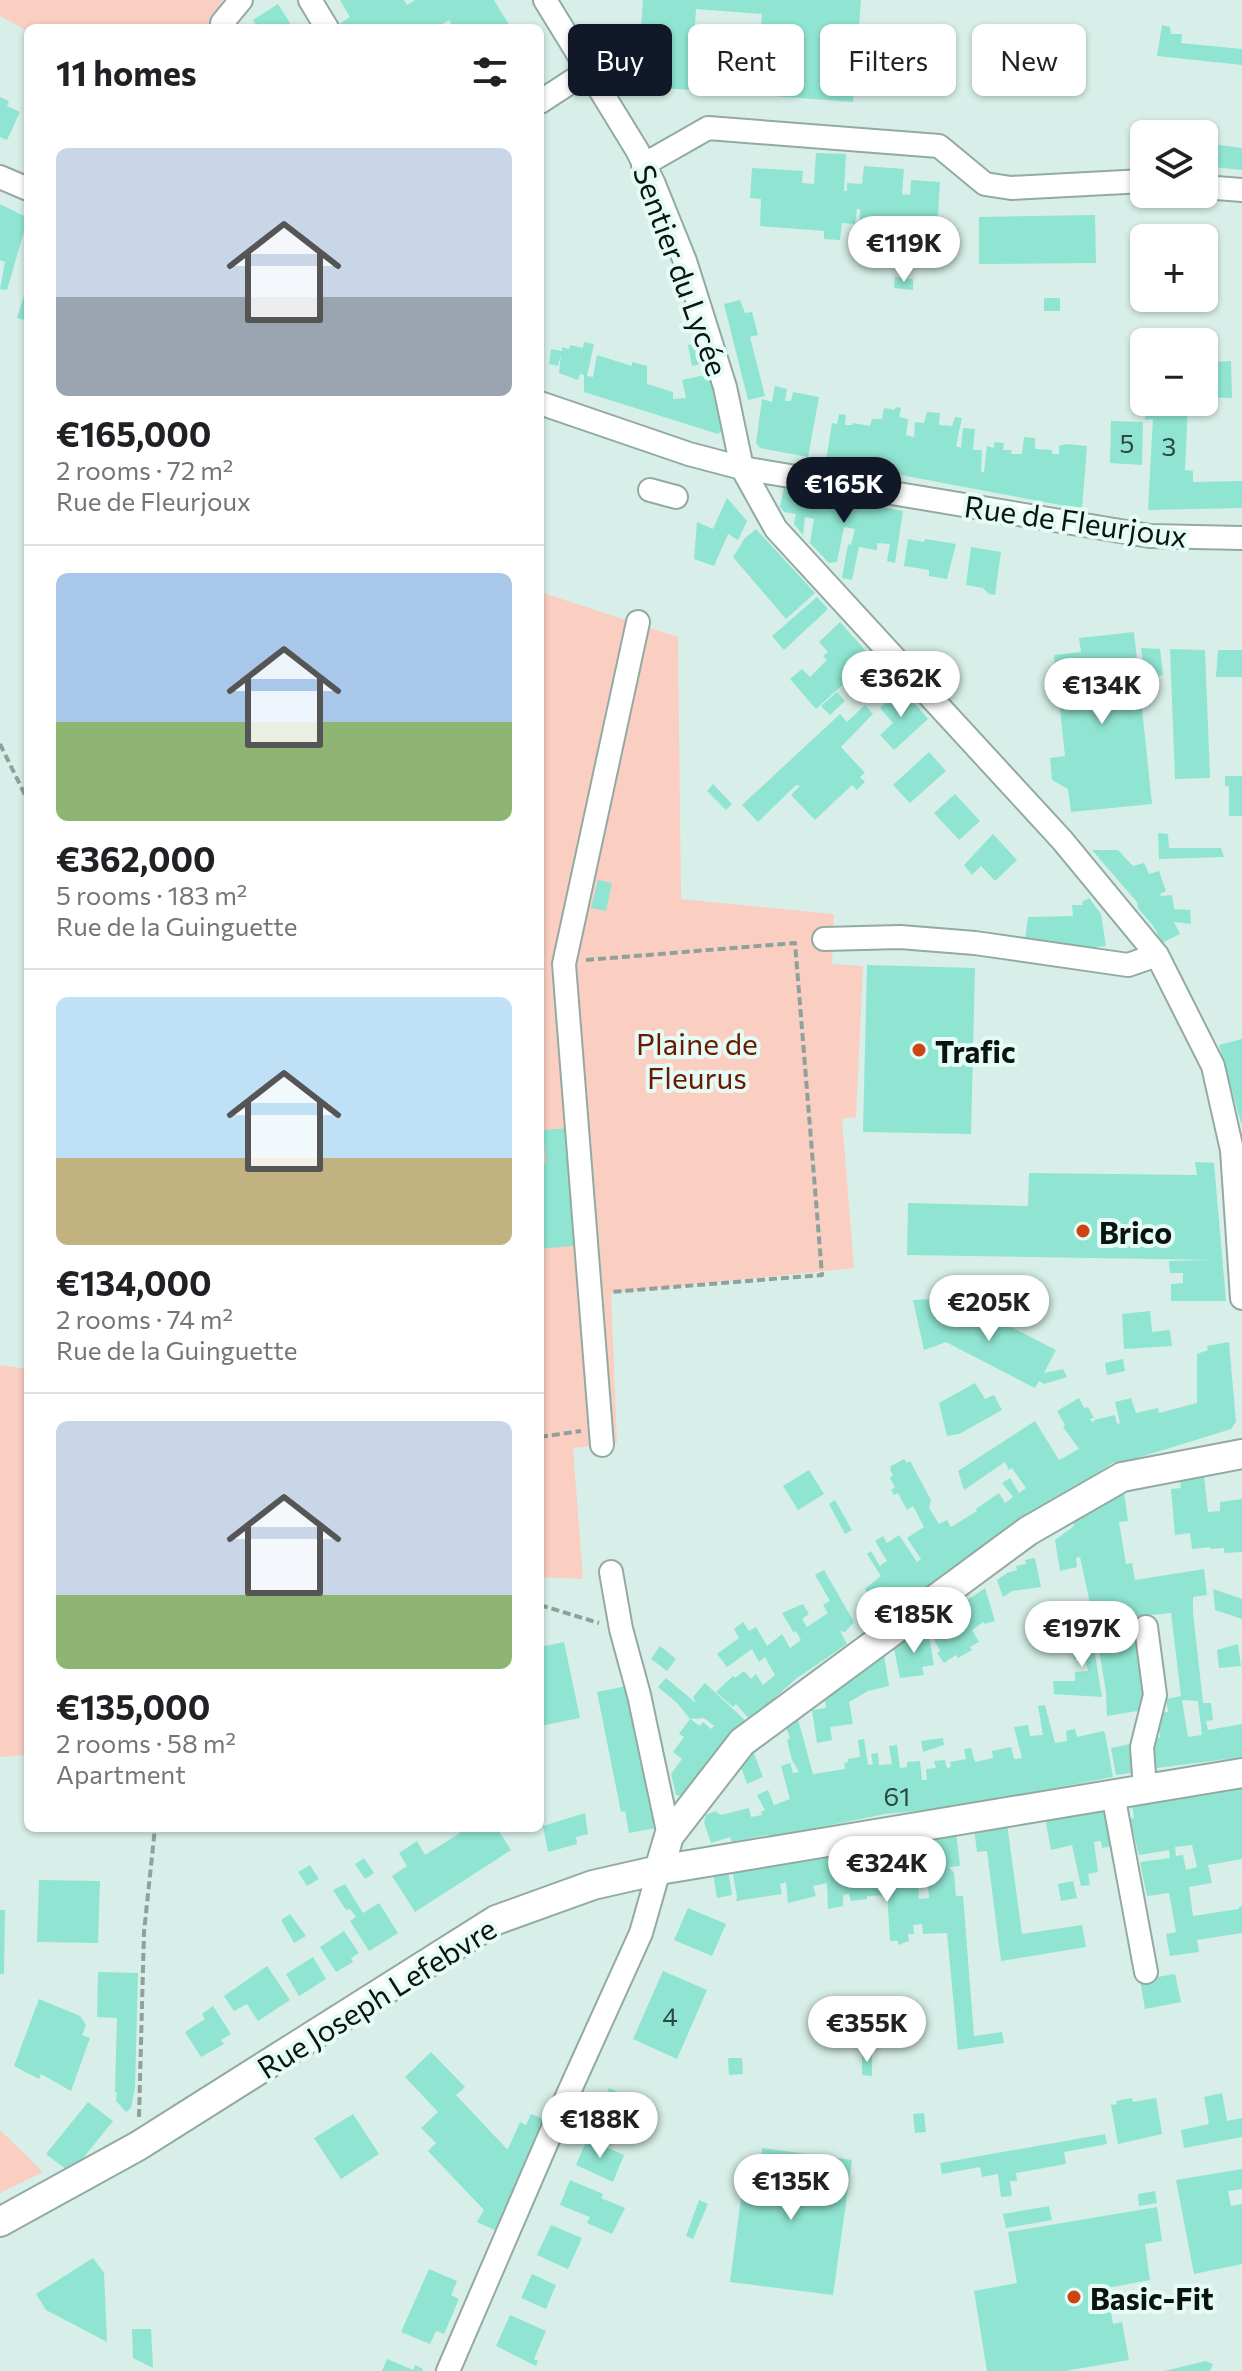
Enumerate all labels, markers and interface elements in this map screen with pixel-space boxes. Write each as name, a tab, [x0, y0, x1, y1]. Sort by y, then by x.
chip: Buy	[568, 24, 672, 96]
chip: Rent	[688, 24, 804, 96]
chip: Filters	[820, 24, 956, 96]
chip: New	[972, 24, 1086, 96]
icon: filters	[468, 50, 512, 94]
text: 11 homes	[56, 51, 197, 93]
map controls	[1130, 120, 1218, 416]
button: layers	[1130, 120, 1218, 208]
street label: Sentier du Lycée	[627, 159, 737, 381]
icon: home	[212, 200, 356, 344]
pin: €119K	[848, 216, 960, 284]
button: +	[1130, 224, 1218, 312]
text: €119K	[866, 226, 942, 257]
button: −	[1130, 328, 1218, 416]
text: €165,000	[56, 412, 211, 454]
house number: 5	[1120, 427, 1134, 458]
house number: 3	[1162, 430, 1176, 461]
text: 2 rooms · 72 m²	[56, 454, 233, 485]
pin: €165K	[788, 457, 900, 525]
text: €165K	[804, 467, 884, 498]
text: Rue de Fleurjoux	[56, 485, 251, 516]
street label: Rue de Fleurjoux	[962, 486, 1190, 554]
icon: home	[212, 625, 356, 769]
pin: €362K	[845, 651, 957, 719]
pin: €134K	[1046, 658, 1158, 726]
text: €362K	[860, 661, 942, 692]
text: €134K	[1062, 668, 1142, 699]
text: €362,000	[56, 837, 216, 879]
text: 5 rooms · 183 m²	[56, 879, 247, 910]
text: Rue de la Guinguette	[56, 910, 298, 941]
park label: Plaine de Fleurus	[636, 1024, 758, 1095]
place label: Trafic	[935, 1032, 1016, 1069]
marker: Trafic	[910, 1041, 928, 1059]
icon: home	[212, 1049, 356, 1193]
place label: Brico	[1099, 1213, 1172, 1250]
marker: Brico	[1074, 1222, 1092, 1240]
text: €134,000	[56, 1261, 212, 1303]
pin: €205K	[933, 1275, 1045, 1343]
text: €205K	[947, 1285, 1031, 1316]
text: 2 rooms · 74 m²	[56, 1303, 233, 1334]
text: Rue de la Guinguette	[56, 1334, 298, 1365]
icon: home	[212, 1473, 356, 1617]
pin: €185K	[858, 1587, 970, 1655]
text: €185K	[874, 1597, 954, 1628]
pin: €197K	[1026, 1601, 1138, 1669]
text: €197K	[1043, 1611, 1121, 1642]
text: €135,000	[56, 1685, 210, 1727]
text: 2 rooms · 58 m²	[56, 1727, 236, 1758]
text: Apartment	[56, 1758, 186, 1789]
house number: 61	[884, 1780, 910, 1811]
pin: €324K	[831, 1836, 943, 1904]
text: €324K	[846, 1846, 928, 1877]
street label: Rue Joseph Lefebvre	[250, 1909, 502, 2085]
pin: €355K	[811, 1996, 923, 2064]
house number: 4	[662, 2000, 678, 2031]
text: €355K	[826, 2006, 908, 2037]
pin: €188K	[544, 2092, 656, 2160]
text: €188K	[560, 2102, 640, 2133]
pin: €135K	[735, 2154, 847, 2222]
text: €135K	[752, 2164, 830, 2195]
place label: Basic-Fit	[1090, 2279, 1214, 2316]
marker: Basic-Fit	[1065, 2288, 1083, 2306]

